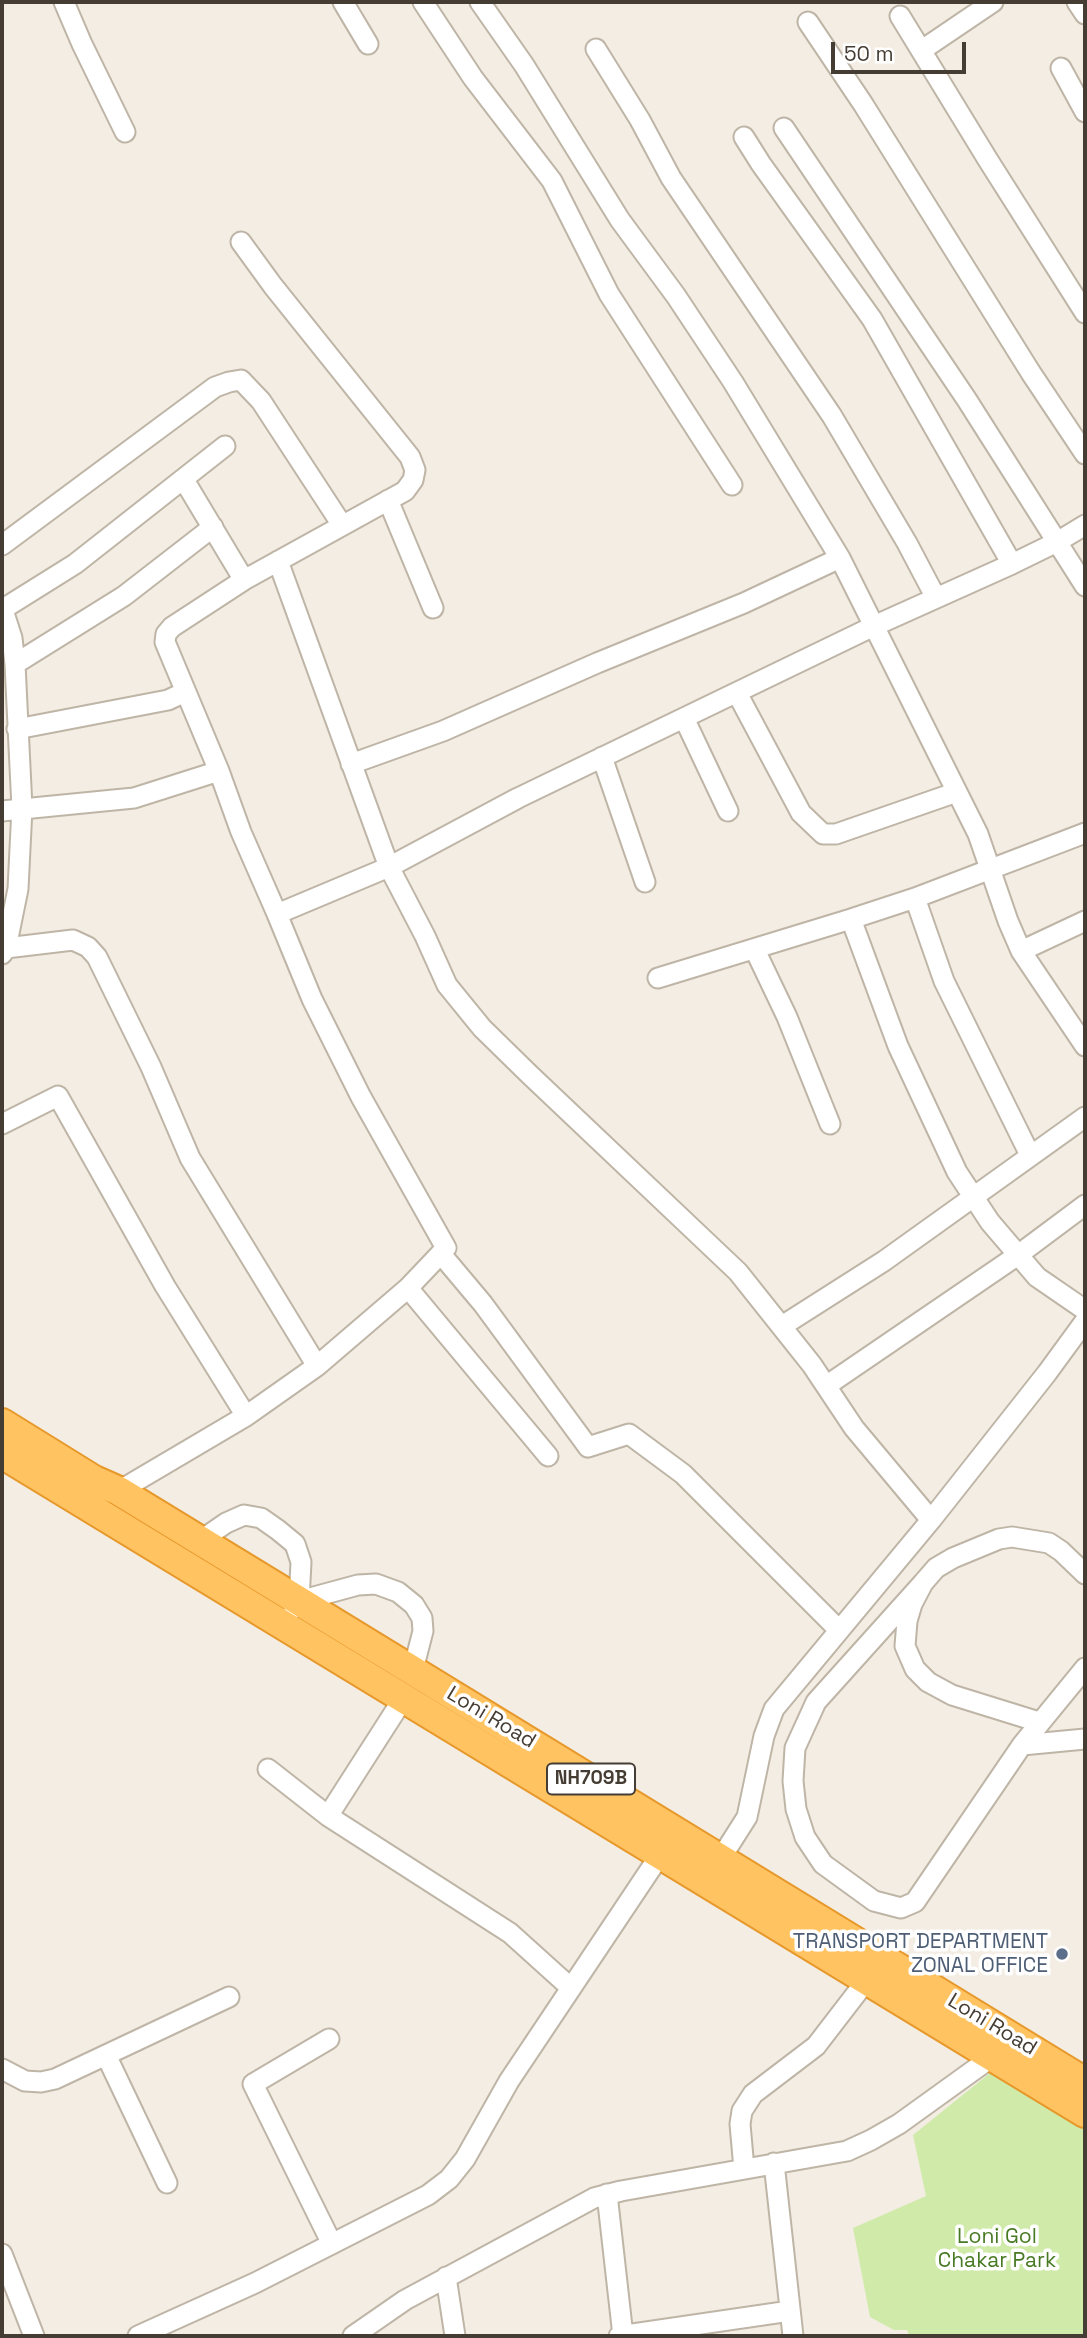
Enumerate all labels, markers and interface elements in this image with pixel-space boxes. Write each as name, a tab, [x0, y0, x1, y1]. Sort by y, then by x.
scale bar	[835, 28, 970, 72]
text: 50 m	[844, 40, 894, 67]
street label: Loni Road	[442, 1682, 540, 1754]
road number: NH709B	[547, 1764, 635, 1794]
place label: TRANSPORT DEPARTMENT ZONAL OFFICE	[793, 1929, 1048, 1979]
marker: TRANSPORT DEPARTMENT ZONAL OFFICE	[1054, 1946, 1070, 1962]
street label: Loni Road	[943, 1989, 1041, 2061]
park label: Loni Gol Chakar Park	[938, 2224, 1056, 2274]

